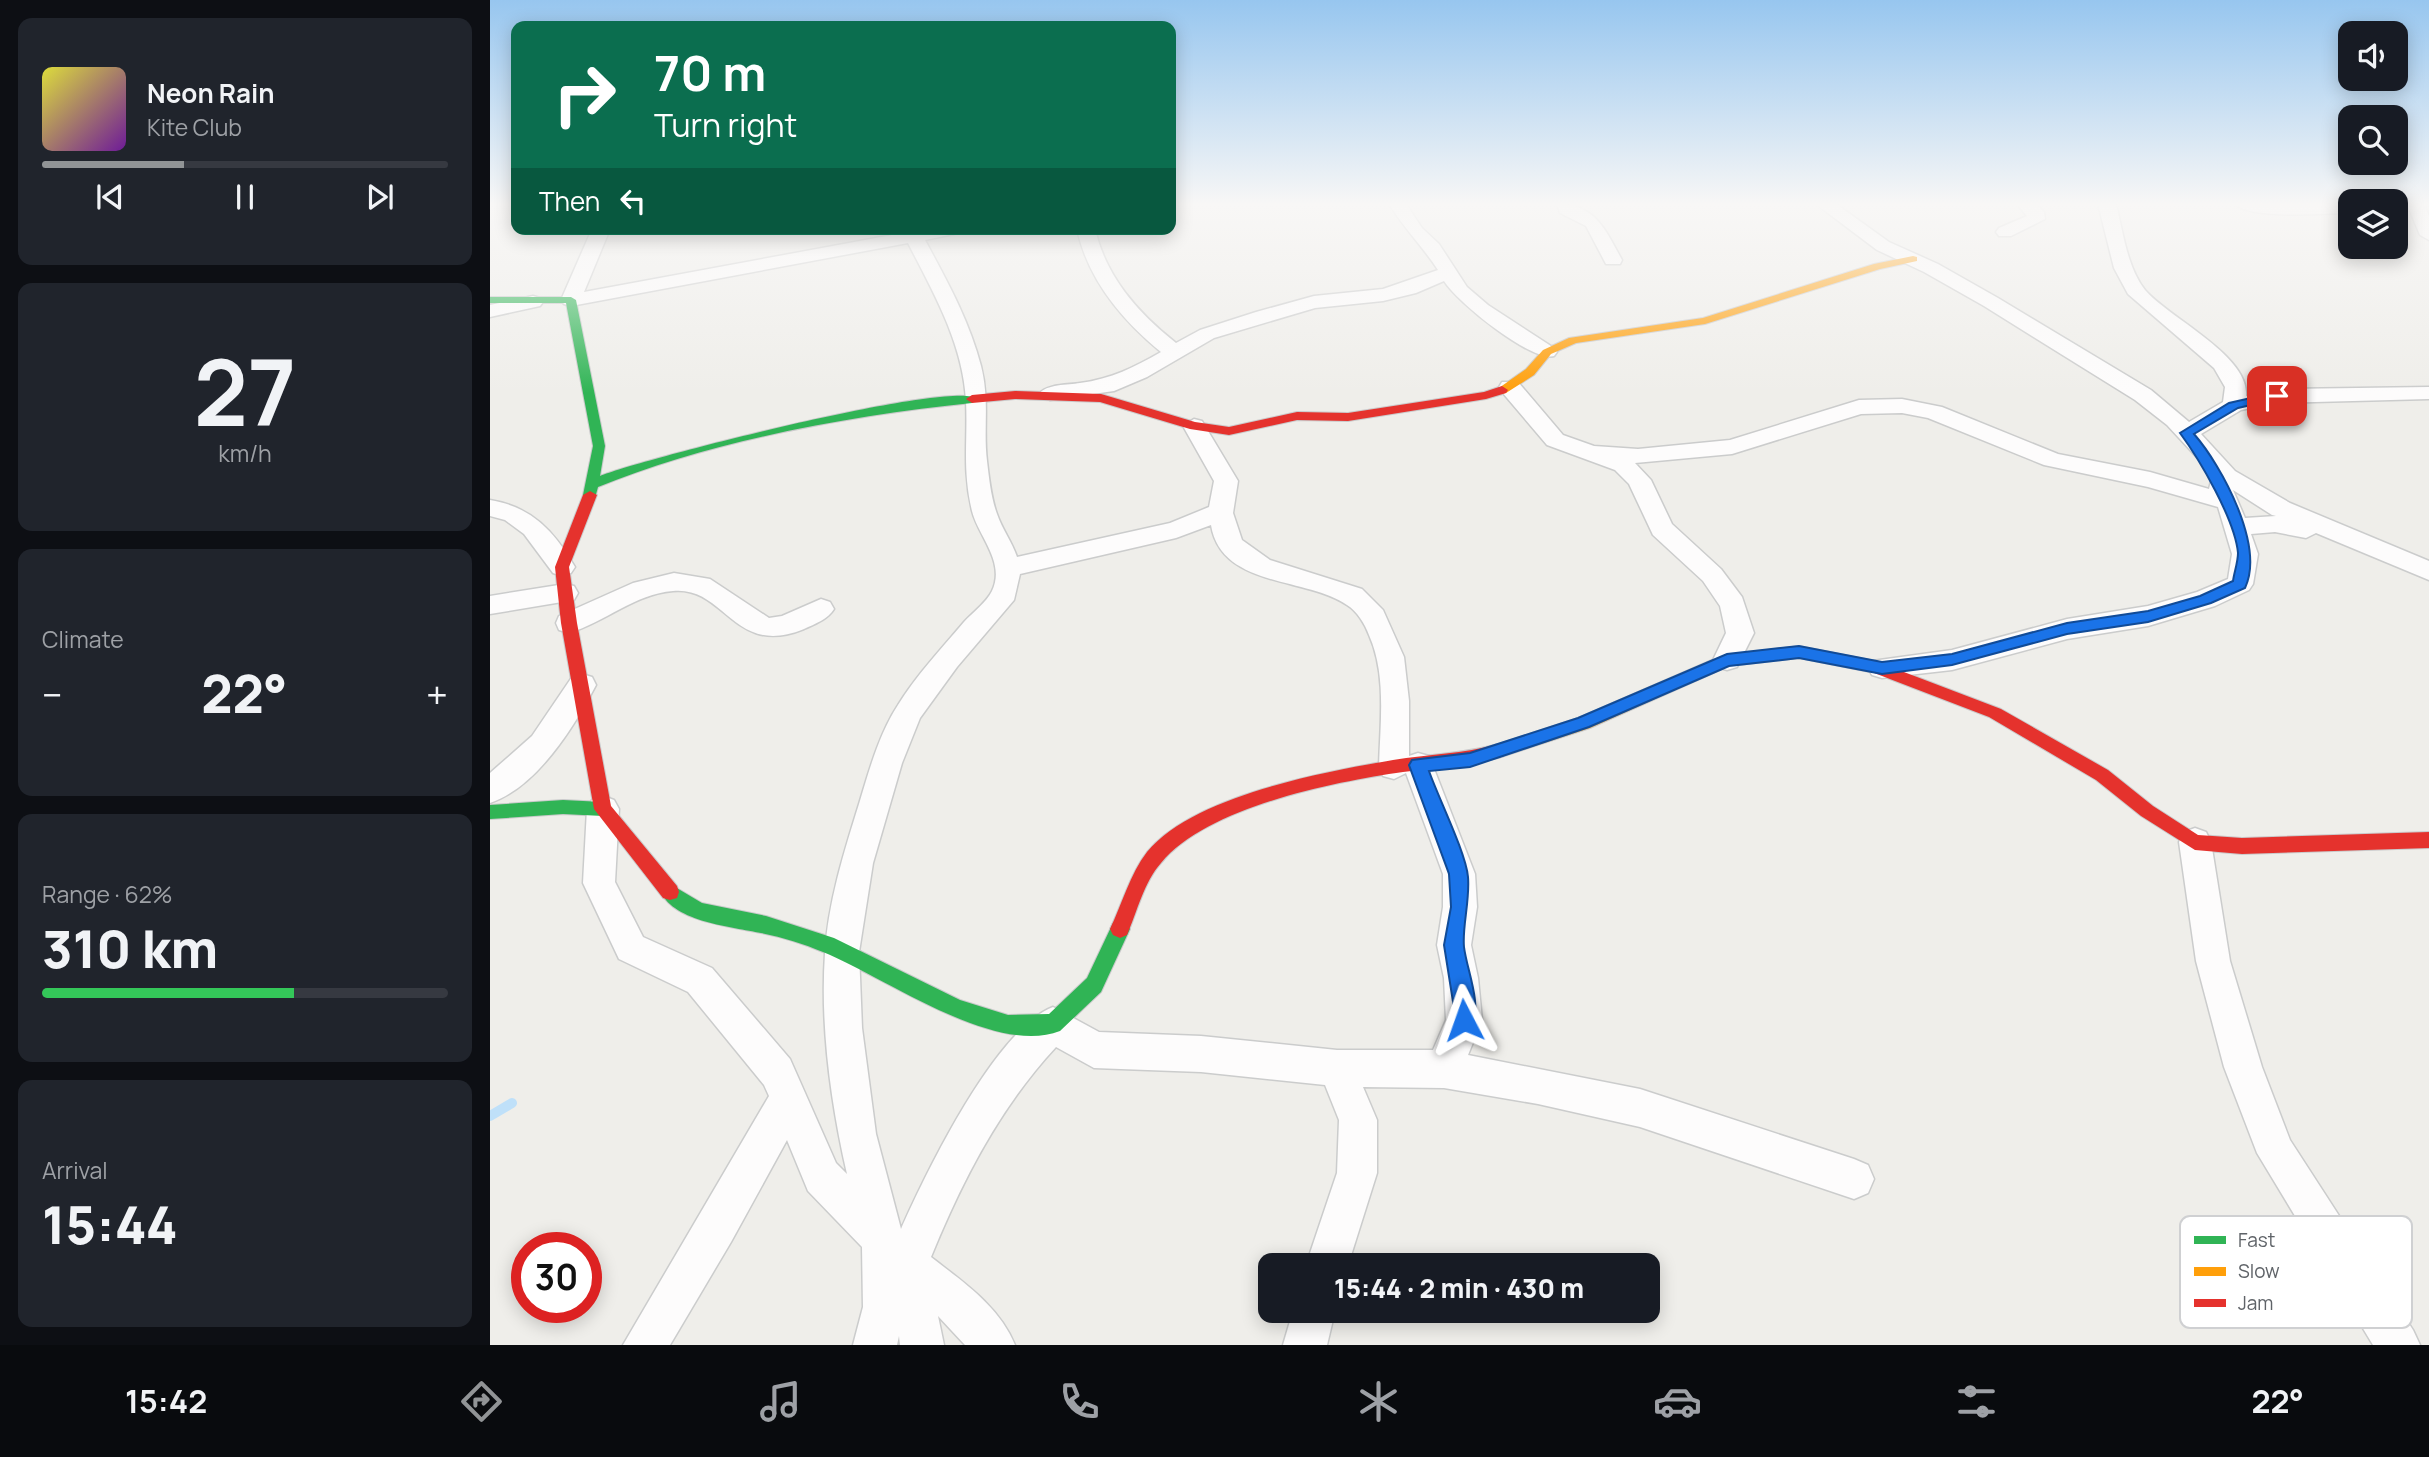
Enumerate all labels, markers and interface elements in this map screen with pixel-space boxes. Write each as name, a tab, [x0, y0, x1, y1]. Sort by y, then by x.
map controls	[2338, 21, 2408, 259]
button: sound	[2338, 21, 2408, 91]
text: 70 m	[654, 39, 766, 106]
icon: right	[539, 49, 630, 140]
text: Neon Rain	[147, 75, 275, 111]
text: Turn right	[654, 103, 797, 147]
button: search	[2338, 105, 2408, 175]
text: Kite Club	[147, 111, 242, 143]
icon: previous	[91, 178, 129, 216]
icon: pause	[226, 178, 264, 216]
icon: next	[361, 178, 399, 216]
icon: left	[614, 182, 652, 220]
text: Then	[539, 183, 600, 219]
button: layers	[2338, 189, 2408, 259]
text: 27	[194, 329, 296, 453]
pin	[2247, 366, 2307, 426]
icon: arrive	[2258, 377, 2296, 415]
text: km/h	[218, 437, 272, 469]
text: Climate	[42, 623, 124, 655]
text: 22°	[201, 658, 287, 729]
text: −	[42, 668, 63, 720]
text: +	[426, 668, 448, 720]
text: Range · 62%	[42, 878, 173, 910]
text: 310 km	[42, 913, 218, 984]
position arrow	[1427, 983, 1501, 1057]
text: Arrival	[42, 1154, 108, 1186]
text: 15:44	[42, 1189, 178, 1260]
legend	[2180, 1216, 2412, 1328]
text: Fast	[2238, 1227, 2275, 1253]
speed limit sign: 30	[511, 1232, 602, 1323]
text: Slow	[2238, 1258, 2280, 1284]
text: 15:44 · 2 min · 430 m	[1334, 1270, 1584, 1306]
text: Jam	[2238, 1290, 2273, 1316]
icon: directions	[457, 1377, 506, 1426]
icon: music	[756, 1377, 805, 1426]
icon: phone	[1055, 1377, 1104, 1426]
icon: climate	[1354, 1377, 1403, 1426]
icon: car	[1653, 1377, 1702, 1426]
icon: filters	[1952, 1377, 2001, 1426]
text: 15:42	[125, 1379, 207, 1423]
text: 22°	[2251, 1379, 2304, 1423]

